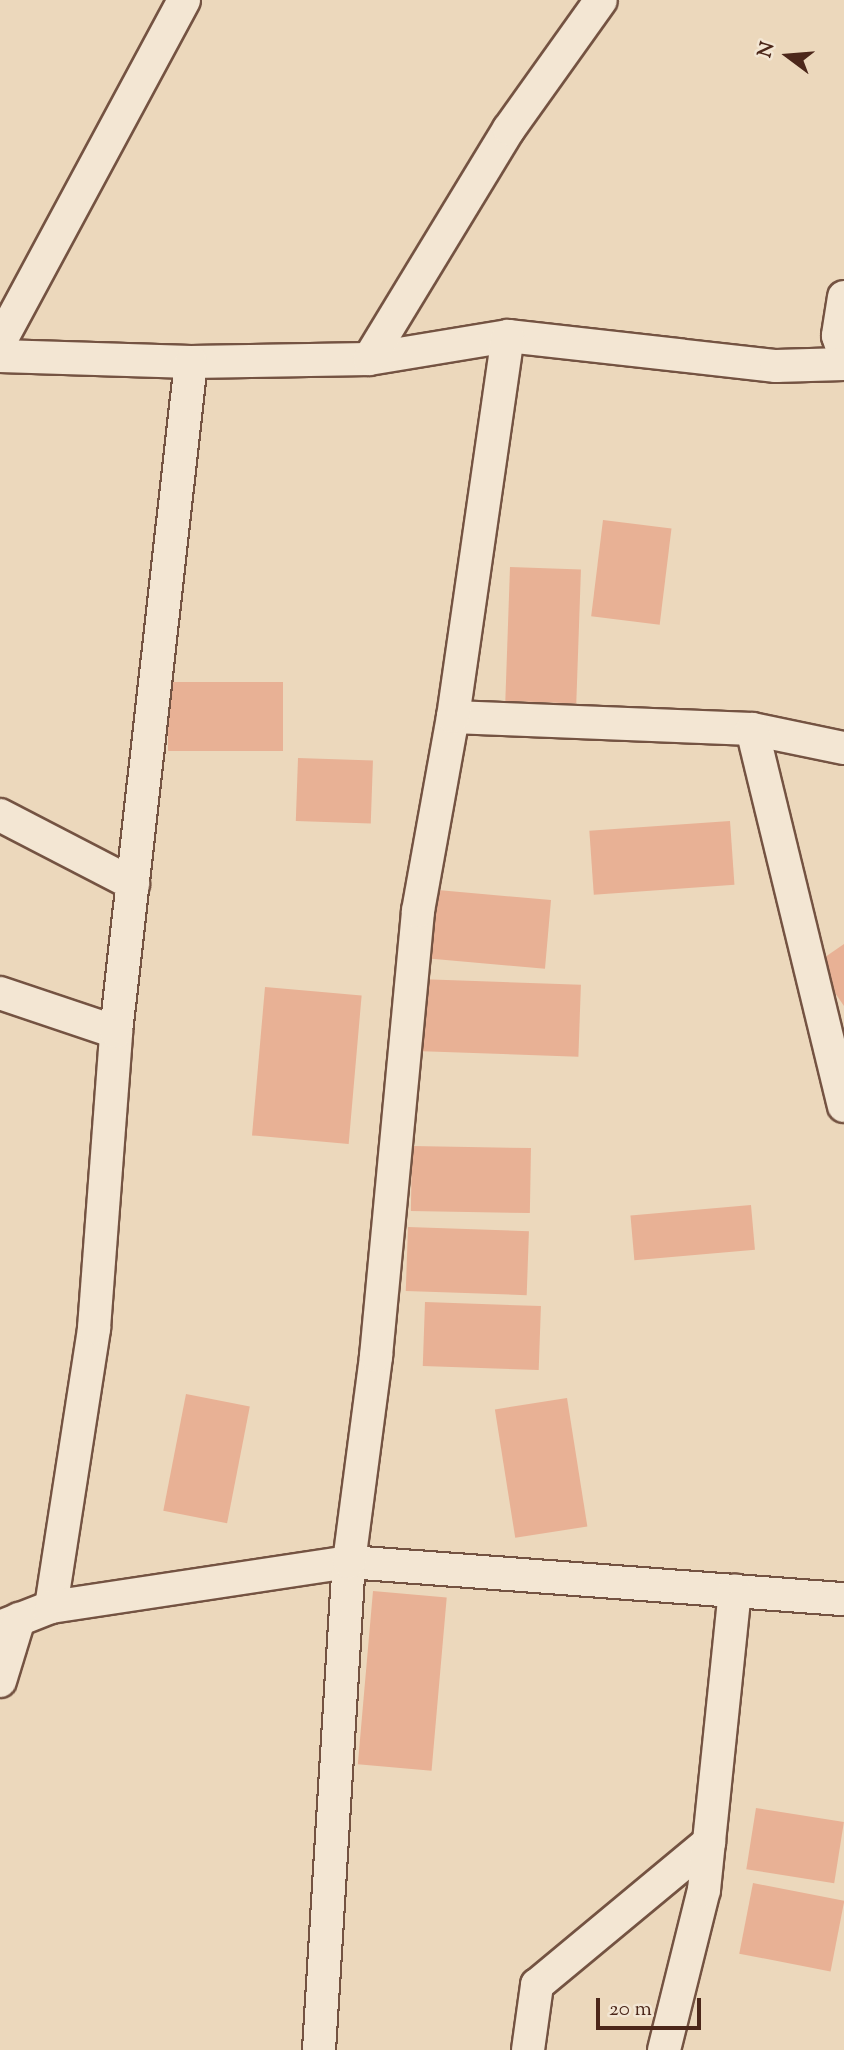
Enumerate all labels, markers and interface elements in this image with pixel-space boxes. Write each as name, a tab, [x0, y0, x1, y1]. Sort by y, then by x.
north arrow	[753, 21, 823, 91]
text: N	[752, 39, 782, 61]
scale bar	[599, 1983, 704, 2027]
text: 20 m	[609, 1995, 652, 2025]

